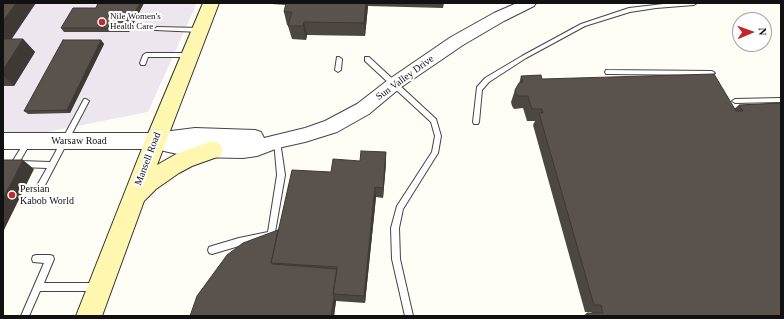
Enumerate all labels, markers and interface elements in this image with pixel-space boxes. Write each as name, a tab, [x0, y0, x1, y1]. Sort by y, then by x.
place label: Nile Women's Health Care	[110, 12, 161, 33]
north arrow	[732, 12, 772, 52]
marker: Nile Women's Health Care	[97, 17, 107, 27]
text: N	[757, 27, 769, 36]
street label: Sun Valley Drive	[374, 53, 436, 103]
street label: Mansell Road	[132, 131, 164, 187]
street label: Warsaw Road	[51, 135, 107, 147]
place label: Persian Kabob World	[20, 183, 74, 206]
marker: Persian Kabob World	[7, 190, 17, 200]

